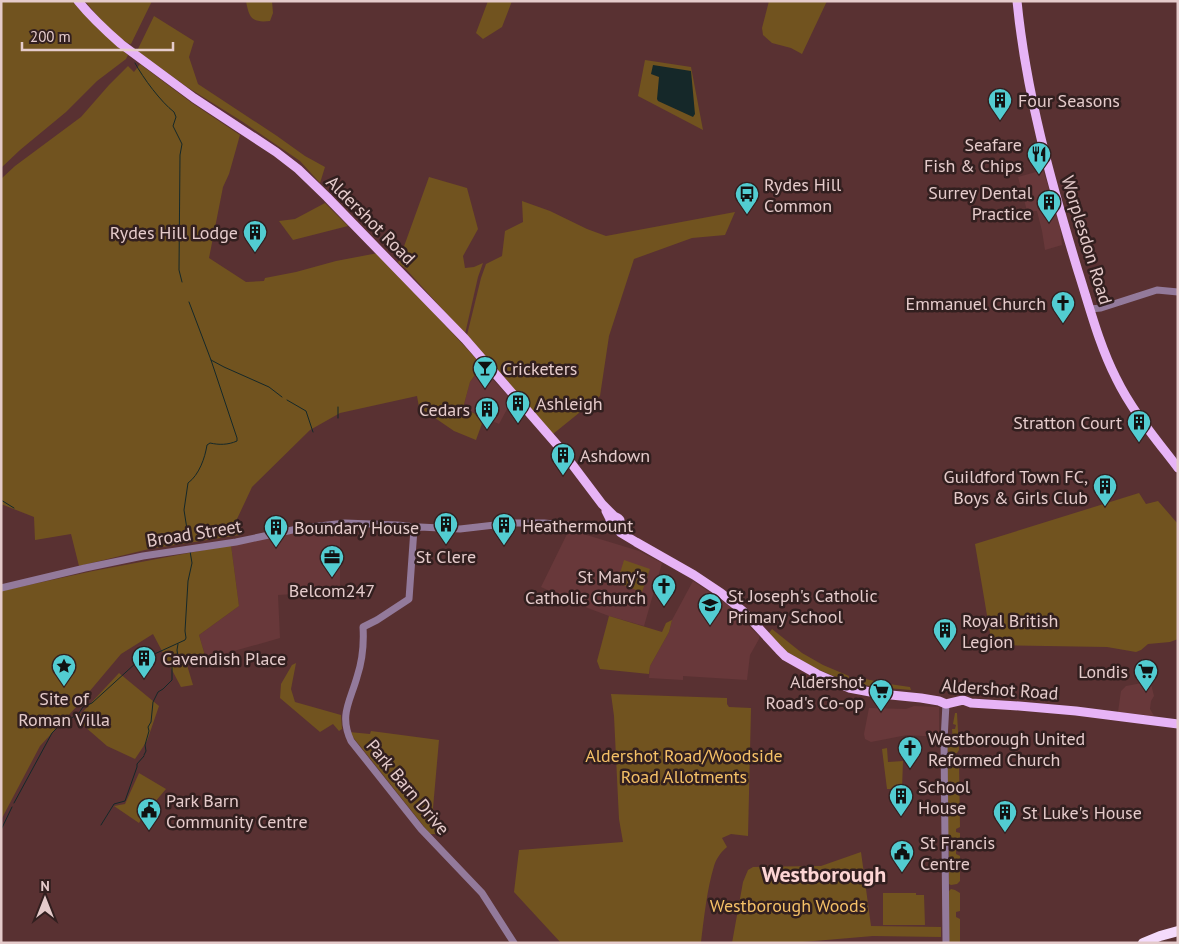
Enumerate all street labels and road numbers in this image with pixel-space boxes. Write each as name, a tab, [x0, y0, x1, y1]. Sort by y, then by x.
street label: Aldershot Road	[322, 171, 420, 269]
street label: Worplesdon Road	[1056, 173, 1118, 307]
street label: Broad Street	[145, 514, 243, 552]
street label: Aldershot Road	[941, 673, 1059, 705]
street label: Park Barn Drive	[361, 734, 455, 840]

